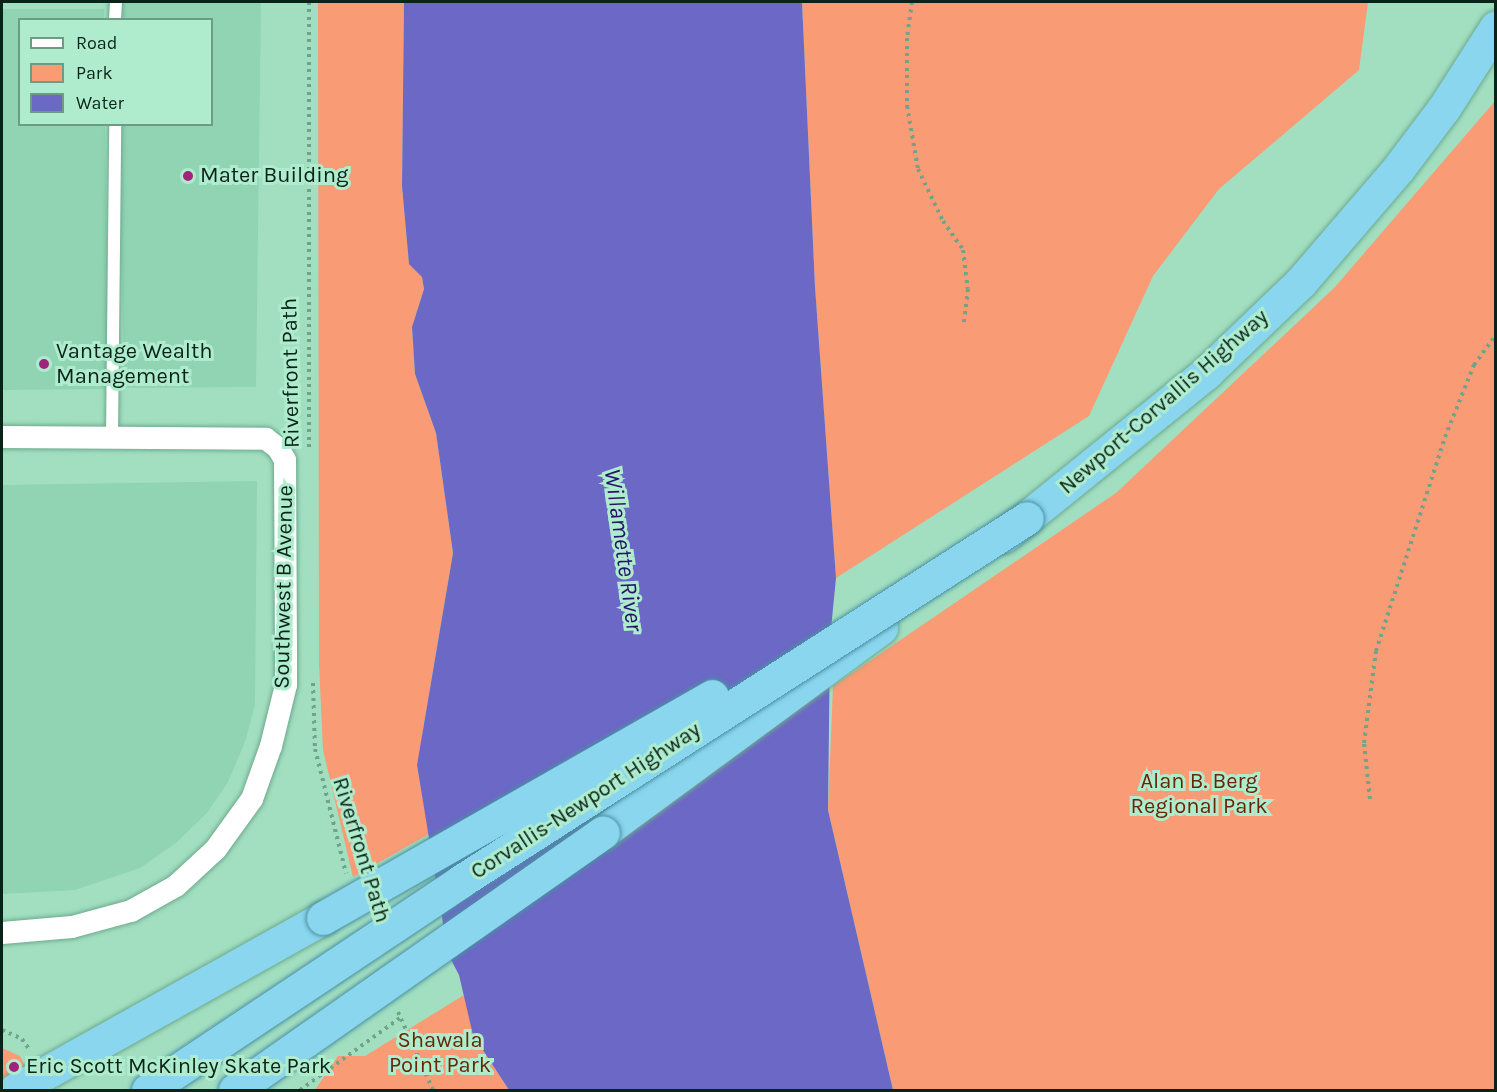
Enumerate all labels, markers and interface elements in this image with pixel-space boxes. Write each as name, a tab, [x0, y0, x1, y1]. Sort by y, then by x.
legend	[18, 18, 213, 126]
text: Road	[76, 32, 117, 54]
text: Park	[76, 62, 113, 84]
text: Water	[76, 92, 124, 114]
place label: Mater Building	[200, 163, 348, 189]
marker: Mater Building	[181, 169, 195, 183]
street label: Riverfront Path	[276, 298, 306, 448]
street label: Newport-Corvallis Highway	[1054, 304, 1274, 500]
place label: Vantage Wealth Management	[56, 338, 212, 390]
marker: Vantage Wealth Management	[37, 357, 51, 371]
water label: Willamette River	[597, 467, 649, 633]
street label: Southwest B Avenue	[269, 485, 299, 689]
street label: Corvallis-Newport Highway	[466, 717, 706, 885]
park label: Alan B. Berg Regional Park	[1130, 768, 1268, 819]
street label: Riverfront Path	[326, 774, 396, 926]
park label: Shawala Point Park	[389, 1027, 491, 1078]
place label: Eric Scott McKinley Skate Park	[26, 1054, 331, 1080]
marker: Eric Scott McKinley Skate Park	[7, 1060, 21, 1074]

